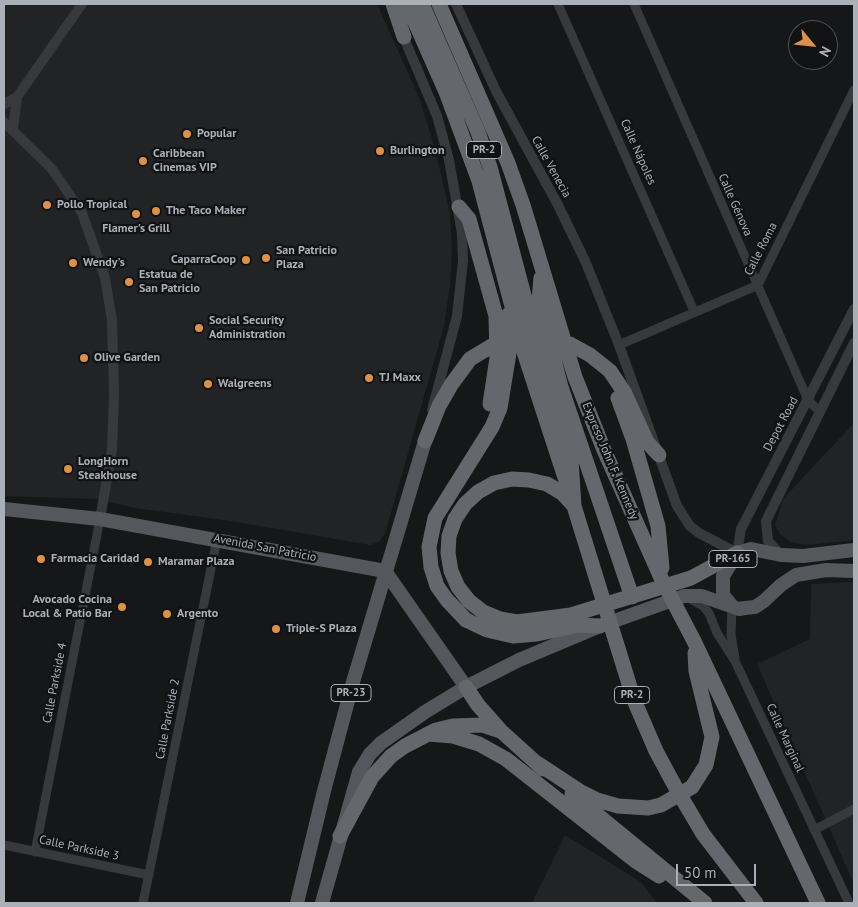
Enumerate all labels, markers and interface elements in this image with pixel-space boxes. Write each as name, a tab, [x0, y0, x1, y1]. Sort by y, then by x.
north arrow	[788, 20, 838, 70]
text: N	[815, 43, 835, 60]
street label: Calle Nápoles	[617, 117, 659, 187]
place label: Popular	[197, 127, 237, 141]
marker: Popular	[181, 128, 193, 140]
street label: Calle Venecia	[528, 134, 574, 200]
road number: PR-2	[466, 142, 502, 158]
place label: Burlington	[390, 144, 445, 158]
marker: Burlington	[374, 145, 386, 157]
place label: Caribbean Cinemas VIP	[153, 147, 217, 175]
marker: Caribbean Cinemas VIP	[137, 155, 149, 167]
street label: Calle Génova	[715, 171, 755, 239]
place label: Pollo Tropical	[57, 198, 127, 212]
marker: Pollo Tropical	[41, 199, 53, 211]
place label: The Taco Maker	[166, 204, 246, 218]
marker: The Taco Maker	[150, 205, 162, 217]
marker: Flamer's Grill	[130, 208, 142, 220]
street label: Calle Roma	[742, 220, 780, 278]
place label: Flamer's Grill	[102, 222, 170, 236]
place label: San Patricio Plaza	[276, 244, 337, 272]
marker: San Patricio Plaza	[260, 252, 272, 264]
place label: CaparraCoop	[171, 253, 236, 267]
marker: CaparraCoop	[240, 254, 252, 266]
place label: Wendy's	[83, 256, 125, 270]
marker: Wendy's	[67, 257, 79, 269]
place label: Estatua de San Patricio	[139, 268, 200, 296]
marker: Estatua de San Patricio	[123, 276, 135, 288]
place label: Social Security Administration	[209, 314, 285, 342]
marker: Social Security Administration	[193, 322, 205, 334]
place label: Olive Garden	[94, 351, 160, 365]
marker: Olive Garden	[78, 352, 90, 364]
place label: TJ Maxx	[379, 371, 421, 385]
marker: TJ Maxx	[363, 372, 375, 384]
place label: Walgreens	[218, 377, 272, 391]
marker: Walgreens	[202, 378, 214, 390]
street label: Depot Road	[761, 394, 801, 454]
street label: Expreso John F. Kennedy	[579, 400, 641, 522]
place label: LongHorn Steakhouse	[78, 455, 137, 483]
marker: LongHorn Steakhouse	[62, 463, 74, 475]
street label: Avenida San Patricio	[212, 531, 318, 565]
road number: PR-165	[709, 550, 757, 568]
place label: Farmacia Caridad	[51, 552, 139, 566]
marker: Farmacia Caridad	[35, 553, 47, 565]
place label: Maramar Plaza	[158, 555, 234, 569]
marker: Maramar Plaza	[142, 556, 154, 568]
place label: Avocado Cocina Local & Patio Bar	[23, 593, 112, 621]
marker: Avocado Cocina Local & Patio Bar	[116, 601, 128, 613]
place label: Argento	[177, 607, 218, 621]
marker: Argento	[161, 608, 173, 620]
place label: Triple-S Plaza	[286, 622, 357, 636]
marker: Triple-S Plaza	[270, 623, 282, 635]
street label: Calle Parkside 4	[40, 642, 70, 724]
street label: Calle Parkside 2	[153, 678, 183, 760]
road number: PR-23	[331, 684, 371, 701]
road number: PR-2	[614, 686, 650, 704]
street label: Calle Marginal	[763, 701, 807, 775]
street label: Calle Parkside 3	[38, 832, 120, 864]
scale bar	[678, 854, 758, 886]
text: 50 m	[684, 863, 717, 882]

